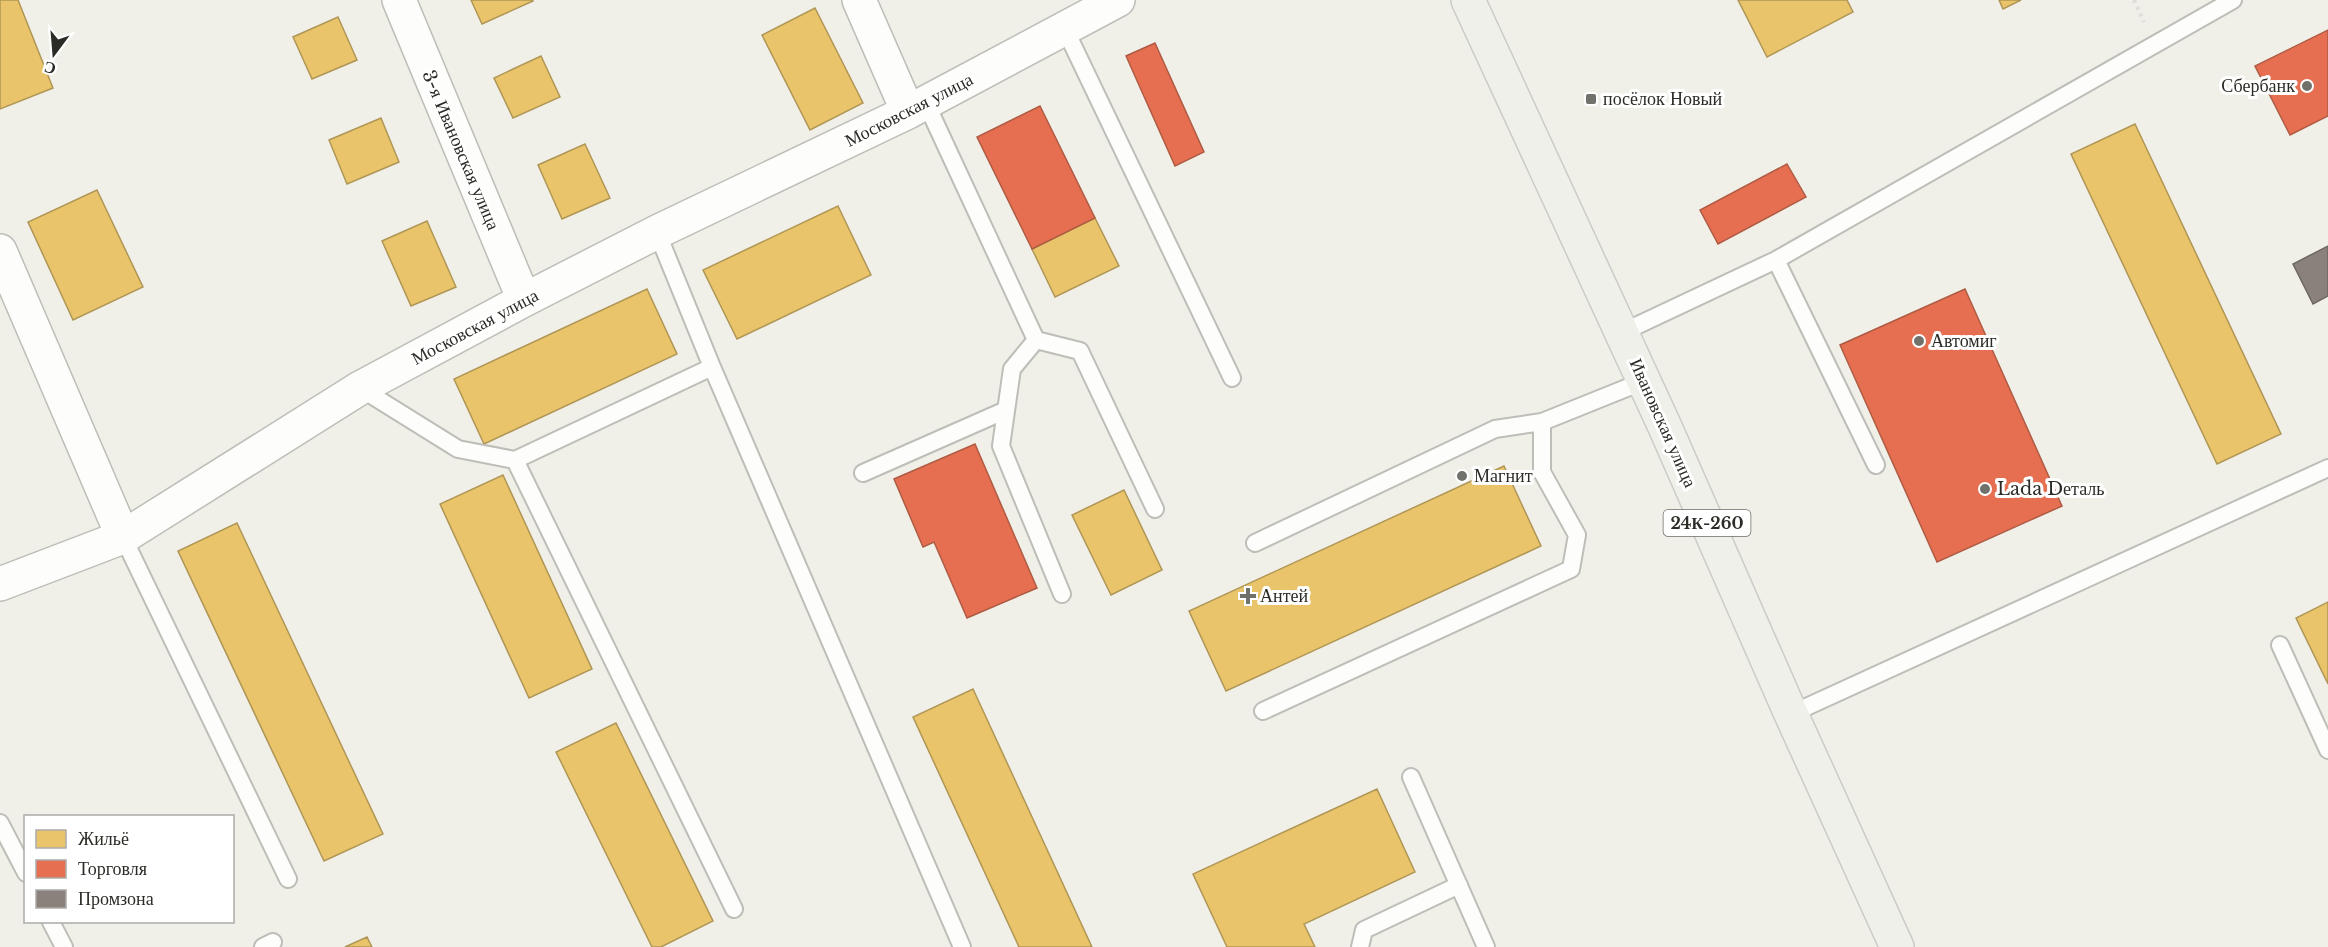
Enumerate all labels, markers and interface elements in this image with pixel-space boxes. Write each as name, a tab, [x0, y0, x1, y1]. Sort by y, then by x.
north arrow	[24, 24, 84, 84]
text: С	[42, 57, 58, 80]
street label: 3-я Ивановская улица	[417, 67, 505, 233]
street label: Московская улица	[841, 68, 977, 152]
place label: Сбербанк	[2221, 75, 2295, 97]
marker: Сбербанк	[2300, 79, 2314, 93]
place label: посёлок Новый	[1603, 88, 1723, 110]
marker: посёлок Новый	[1584, 92, 1598, 106]
street label: Московская улица	[408, 284, 542, 370]
place label: Автомиг	[1931, 330, 1997, 352]
marker: Автомиг	[1912, 334, 1926, 348]
street label: Ивановская улица	[1625, 355, 1701, 491]
place label: Магнит	[1474, 465, 1533, 487]
marker: Магнит	[1455, 469, 1469, 483]
place label: Lada Dеталь	[1997, 478, 2104, 500]
marker: Lada Dеталь	[1978, 482, 1992, 496]
road number: 24К-260	[1664, 510, 1750, 536]
place label: Антей	[1260, 585, 1308, 607]
marker: Антей	[1241, 589, 1255, 603]
legend	[24, 815, 234, 923]
text: Жильё	[78, 828, 129, 850]
text: Торговля	[78, 858, 147, 880]
text: Промзона	[78, 888, 154, 910]

